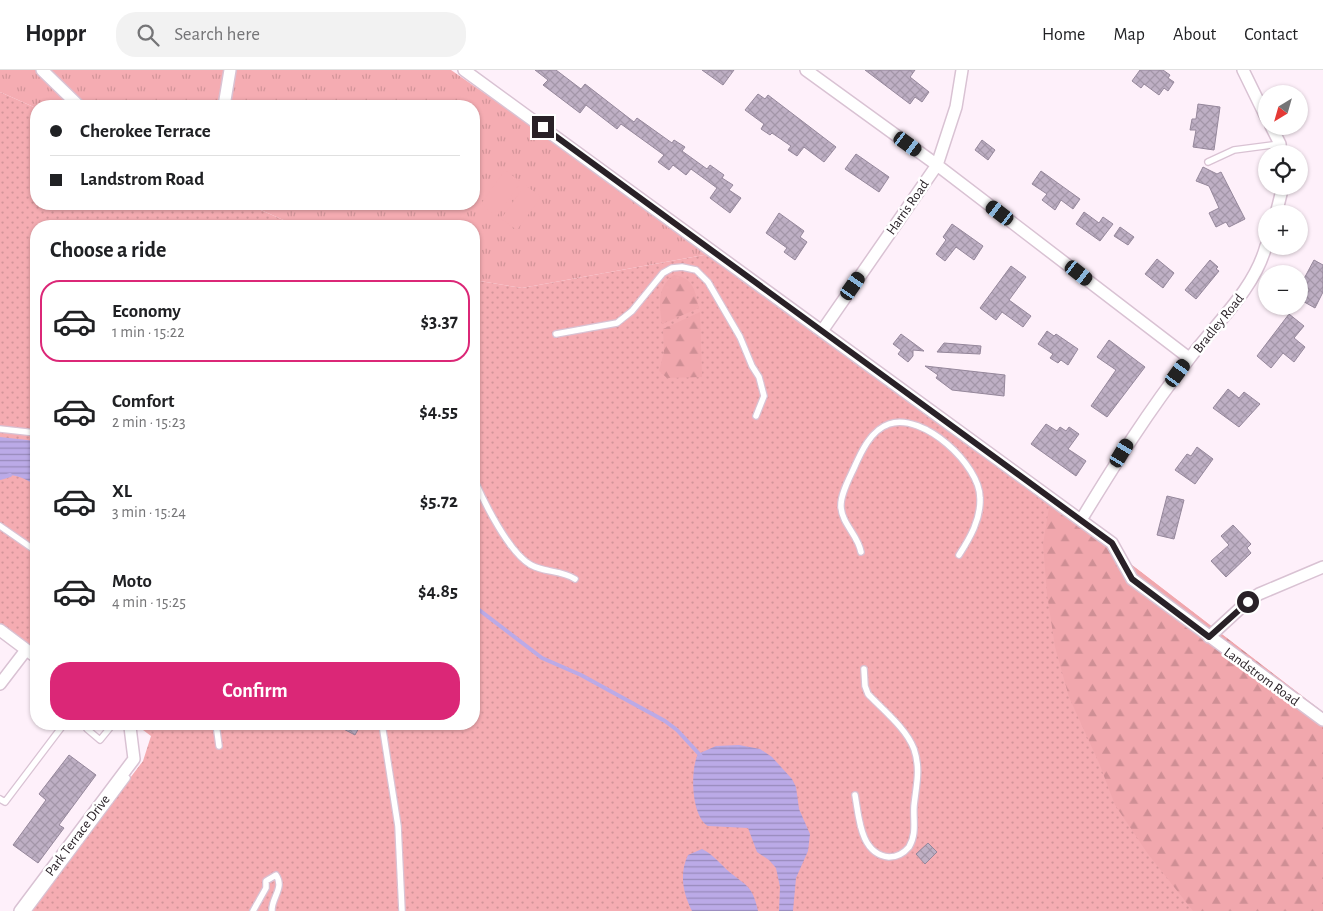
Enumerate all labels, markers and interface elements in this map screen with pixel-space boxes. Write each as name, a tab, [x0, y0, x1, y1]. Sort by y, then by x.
search box	[116, 12, 466, 57]
icon: search	[134, 21, 162, 49]
text: Hoppr	[25, 22, 86, 46]
text: Search here	[174, 25, 260, 44]
text: Home	[1042, 26, 1085, 44]
text: Map	[1113, 26, 1145, 44]
text: About	[1173, 26, 1216, 44]
text: Contact	[1244, 26, 1298, 44]
north arrow	[1258, 85, 1308, 135]
map controls	[1258, 85, 1308, 315]
route end	[532, 116, 554, 138]
text: Cherokee Terrace	[80, 122, 211, 141]
car	[891, 129, 924, 159]
button: locate	[1258, 145, 1308, 195]
text: Landstrom Road	[80, 170, 204, 189]
street label: Harris Road	[884, 178, 932, 238]
car	[983, 198, 1016, 228]
button: +	[1258, 205, 1308, 255]
text: Choose a ride	[50, 239, 166, 261]
car	[1062, 258, 1095, 288]
button: −	[1258, 265, 1308, 315]
car	[838, 269, 867, 303]
street label: Bradley Road	[1191, 291, 1247, 356]
icon: car	[52, 299, 97, 344]
text: Economy	[112, 302, 181, 321]
text: $3.37	[421, 312, 458, 331]
text: 1 min · 15:22	[112, 324, 184, 340]
car	[1163, 356, 1192, 390]
icon: car	[52, 389, 97, 434]
text: Comfort	[112, 392, 174, 411]
text: $4.55	[419, 402, 458, 421]
text: 2 min · 15:23	[112, 414, 186, 430]
car	[1107, 436, 1136, 470]
icon: car	[52, 479, 97, 524]
text: XL	[112, 482, 132, 501]
text: $5.72	[420, 492, 458, 511]
text: 3 min · 15:24	[112, 504, 186, 520]
icon: car	[52, 569, 97, 614]
text: Moto	[112, 572, 152, 591]
text: $4.85	[418, 582, 458, 601]
route start	[1237, 591, 1259, 613]
text: 4 min · 15:25	[112, 594, 186, 610]
street label: Landstrom Road	[1221, 645, 1301, 709]
button: Confirm	[50, 662, 460, 720]
street label: Park Terrace Drive	[43, 792, 113, 879]

